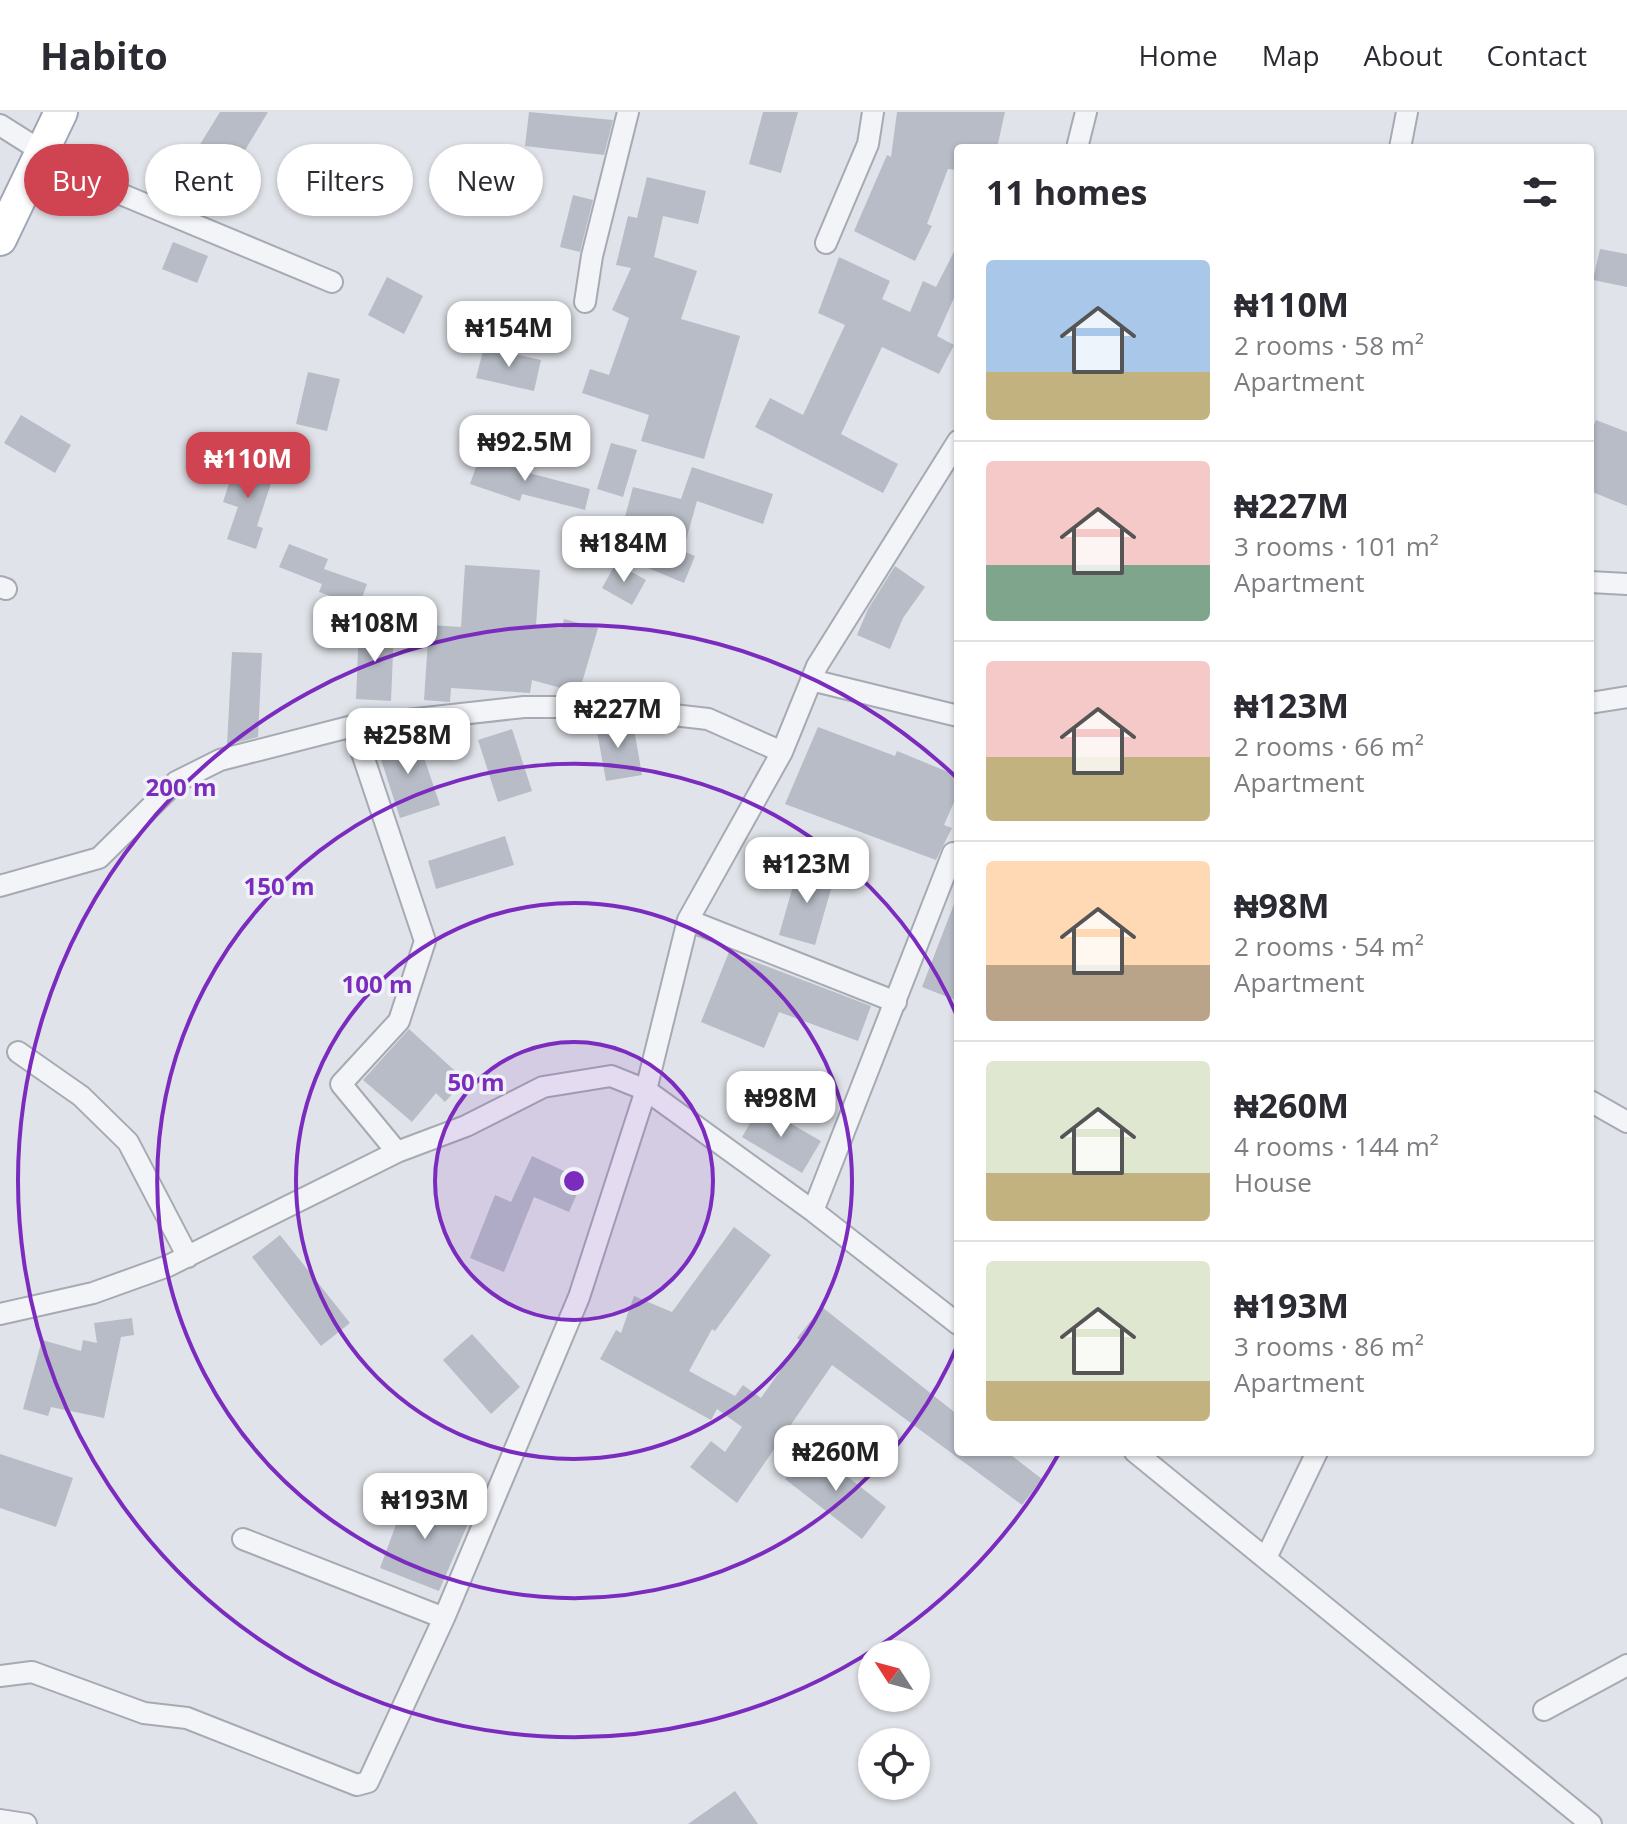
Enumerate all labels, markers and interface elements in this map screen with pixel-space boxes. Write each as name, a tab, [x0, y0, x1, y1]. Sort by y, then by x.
text: Habito	[40, 29, 168, 81]
text: Home	[1139, 36, 1218, 74]
text: Map	[1262, 36, 1320, 74]
text: About	[1364, 36, 1442, 74]
text: Contact	[1486, 36, 1587, 74]
chip: Buy	[24, 144, 129, 216]
chip: Rent	[145, 144, 261, 216]
chip: Filters	[277, 144, 413, 216]
chip: New	[429, 144, 543, 216]
text: 11 homes	[986, 169, 1147, 215]
icon: filters	[1518, 170, 1562, 214]
text: ₦110M	[1234, 281, 1349, 327]
icon: home	[1050, 292, 1146, 388]
pin: ₦154M	[453, 301, 565, 369]
text: ₦154M	[465, 309, 553, 345]
text: 2 rooms · 58 m²	[1234, 327, 1424, 363]
text: Apartment	[1234, 363, 1365, 399]
pin: ₦92.5M	[460, 415, 590, 483]
text: ₦92.5M	[477, 423, 573, 459]
pin: ₦110M	[192, 432, 304, 500]
text: ₦110M	[204, 440, 292, 476]
text: ₦227M	[1234, 482, 1349, 528]
icon: home	[1050, 493, 1146, 589]
pin: ₦184M	[568, 516, 680, 584]
text: ₦184M	[580, 524, 668, 560]
text: 3 rooms · 101 m²	[1234, 528, 1439, 564]
text: Apartment	[1234, 564, 1365, 600]
pin: ₦108M	[319, 596, 431, 664]
text: ₦108M	[331, 604, 419, 640]
pin: ₦227M	[562, 682, 674, 750]
text: ₦123M	[1234, 682, 1349, 728]
text: ₦227M	[574, 690, 662, 726]
icon: home	[1050, 693, 1146, 789]
pin: ₦258M	[352, 708, 464, 776]
text: ₦258M	[364, 716, 452, 752]
text: 2 rooms · 66 m²	[1234, 728, 1424, 764]
text: Apartment	[1234, 764, 1365, 800]
text: 200 m	[146, 770, 216, 803]
pin: ₦123M	[751, 837, 863, 905]
text: ₦123M	[763, 845, 851, 881]
text: 150 m	[244, 869, 314, 902]
text: ₦98M	[1234, 882, 1330, 928]
icon: home	[1050, 893, 1146, 989]
text: 2 rooms · 54 m²	[1234, 928, 1424, 964]
text: Apartment	[1234, 964, 1365, 1000]
text: 100 m	[342, 967, 412, 1000]
text: 50 m	[447, 1065, 505, 1098]
pin: ₦98M	[734, 1071, 828, 1139]
text: ₦98M	[744, 1079, 818, 1115]
text: ₦260M	[1234, 1082, 1349, 1128]
icon: home	[1050, 1093, 1146, 1189]
text: 4 rooms · 144 m²	[1234, 1128, 1439, 1164]
text: House	[1234, 1164, 1312, 1200]
centre of rings	[560, 1167, 588, 1195]
text: ₦193M	[1234, 1282, 1349, 1328]
icon: home	[1050, 1293, 1146, 1389]
text: 3 rooms · 86 m²	[1234, 1328, 1424, 1364]
text: Apartment	[1234, 1364, 1365, 1400]
pin: ₦260M	[780, 1425, 892, 1493]
text: ₦260M	[792, 1433, 880, 1469]
pin: ₦193M	[369, 1473, 481, 1541]
text: ₦193M	[381, 1481, 469, 1517]
north arrow	[858, 1640, 930, 1712]
map controls	[858, 1640, 930, 1800]
button: locate	[858, 1728, 930, 1800]

